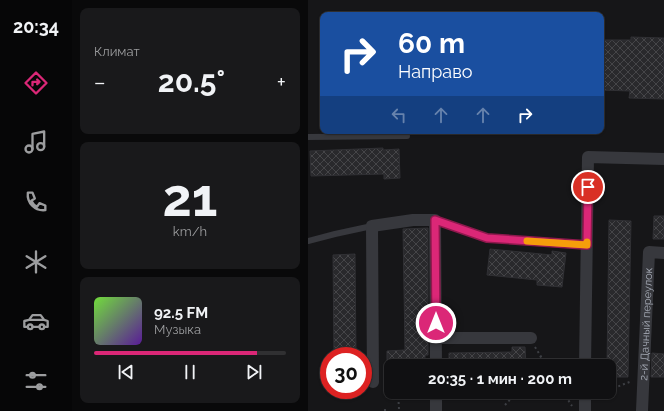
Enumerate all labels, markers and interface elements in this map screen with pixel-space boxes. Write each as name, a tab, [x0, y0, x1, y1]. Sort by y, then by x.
text: 20:34	[13, 16, 59, 37]
text: 60 m	[398, 27, 465, 60]
icon: right	[332, 28, 384, 80]
text: Климат	[94, 44, 140, 59]
text: Направо	[398, 61, 472, 82]
text: 20.5°	[158, 64, 225, 99]
icon: directions	[22, 69, 50, 97]
text: −	[94, 69, 106, 95]
text: +	[277, 69, 286, 95]
icon: left	[388, 104, 410, 126]
icon: ahead	[430, 104, 452, 126]
icon: ahead	[472, 104, 494, 126]
icon: right	[514, 104, 536, 126]
icon: music	[22, 128, 50, 156]
text: 21	[162, 167, 218, 228]
pin	[571, 170, 605, 204]
icon: arrive	[577, 176, 599, 198]
icon: phone	[22, 188, 50, 216]
text: km/h	[173, 224, 207, 239]
icon: climate	[22, 248, 50, 276]
street label: 2-й Дачный переулок	[637, 267, 655, 381]
position arrow	[415, 302, 457, 344]
text: 92.5 FM	[154, 304, 208, 322]
icon: car	[22, 307, 50, 335]
text: Музыка	[154, 322, 201, 337]
speed limit sign: 30	[320, 347, 372, 399]
icon: previous	[115, 361, 137, 383]
icon: pause	[179, 361, 201, 383]
icon: next	[243, 361, 265, 383]
icon: filters	[22, 367, 50, 395]
text: 20:35 · 1 мин · 200 m	[428, 370, 572, 388]

